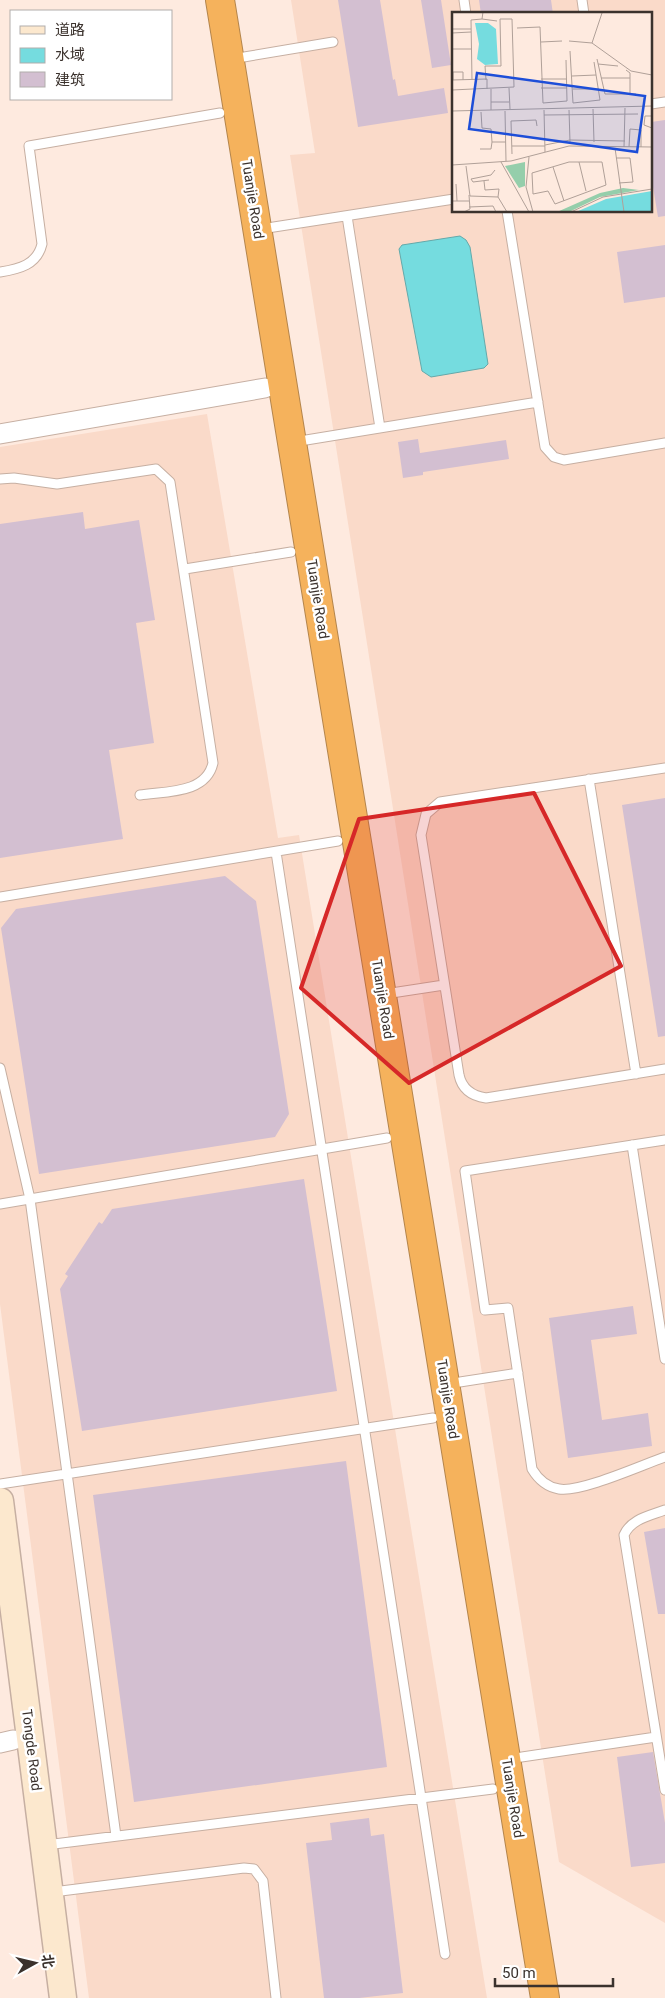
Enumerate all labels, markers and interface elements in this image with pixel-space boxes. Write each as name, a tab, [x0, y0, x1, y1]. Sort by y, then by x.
legend	[10, 10, 172, 100]
inset map	[452, 12, 652, 212]
text: 道路	[55, 21, 85, 39]
text: 水域	[55, 46, 85, 64]
text: 建筑	[55, 71, 85, 89]
street label: Tuanjie Road	[239, 158, 267, 240]
street label: Tuanjie Road	[304, 558, 332, 640]
street label: Tuanjie Road	[369, 958, 397, 1040]
street label: Tuanjie Road	[434, 1358, 462, 1440]
street label: Tongde Road	[19, 1708, 45, 1792]
street label: Tuanjie Road	[499, 1757, 527, 1839]
north arrow	[10, 1938, 60, 1988]
text: 北	[39, 1953, 57, 1969]
scale bar	[495, 1956, 612, 1988]
text: 50 m	[502, 1964, 536, 1982]

